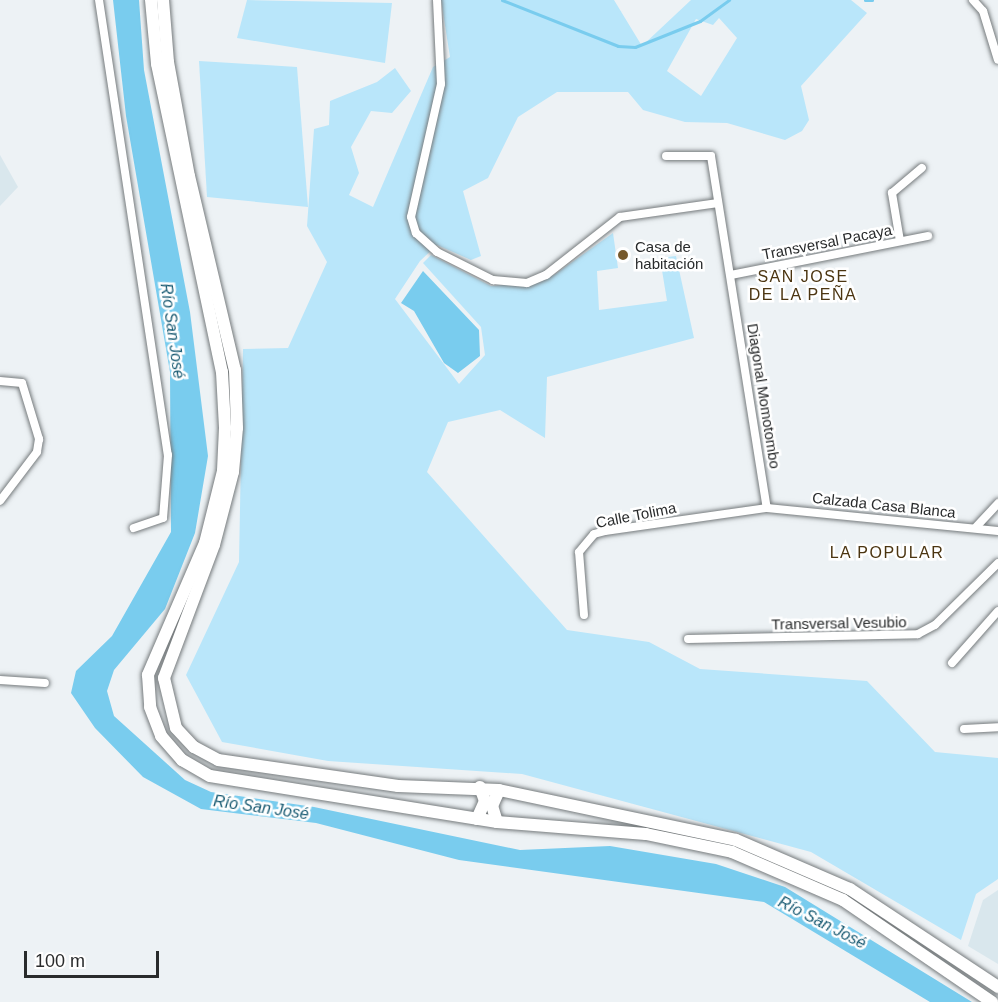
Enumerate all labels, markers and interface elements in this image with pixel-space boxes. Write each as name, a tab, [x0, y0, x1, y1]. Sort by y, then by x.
street label: Transversal Pacaya	[760, 221, 894, 263]
place label: Casa de habitación	[635, 237, 703, 272]
marker: Casa de habitación	[616, 248, 630, 262]
district label: SAN JOSE DE LA PEÑA	[748, 267, 858, 305]
water label: Río San José	[156, 282, 188, 380]
street label: Diagonal Momotombo	[744, 322, 784, 470]
street label: Calzada Casa Blanca	[811, 489, 957, 521]
street label: Calle Tolima	[594, 498, 678, 532]
district label: LA POPULAR	[829, 543, 945, 563]
street label: Transversal Vesubio	[771, 613, 907, 633]
water label: Río San José	[212, 792, 310, 824]
water label: Río San José	[775, 893, 869, 953]
scale bar	[27, 939, 162, 977]
text: 100 m	[35, 951, 85, 971]

